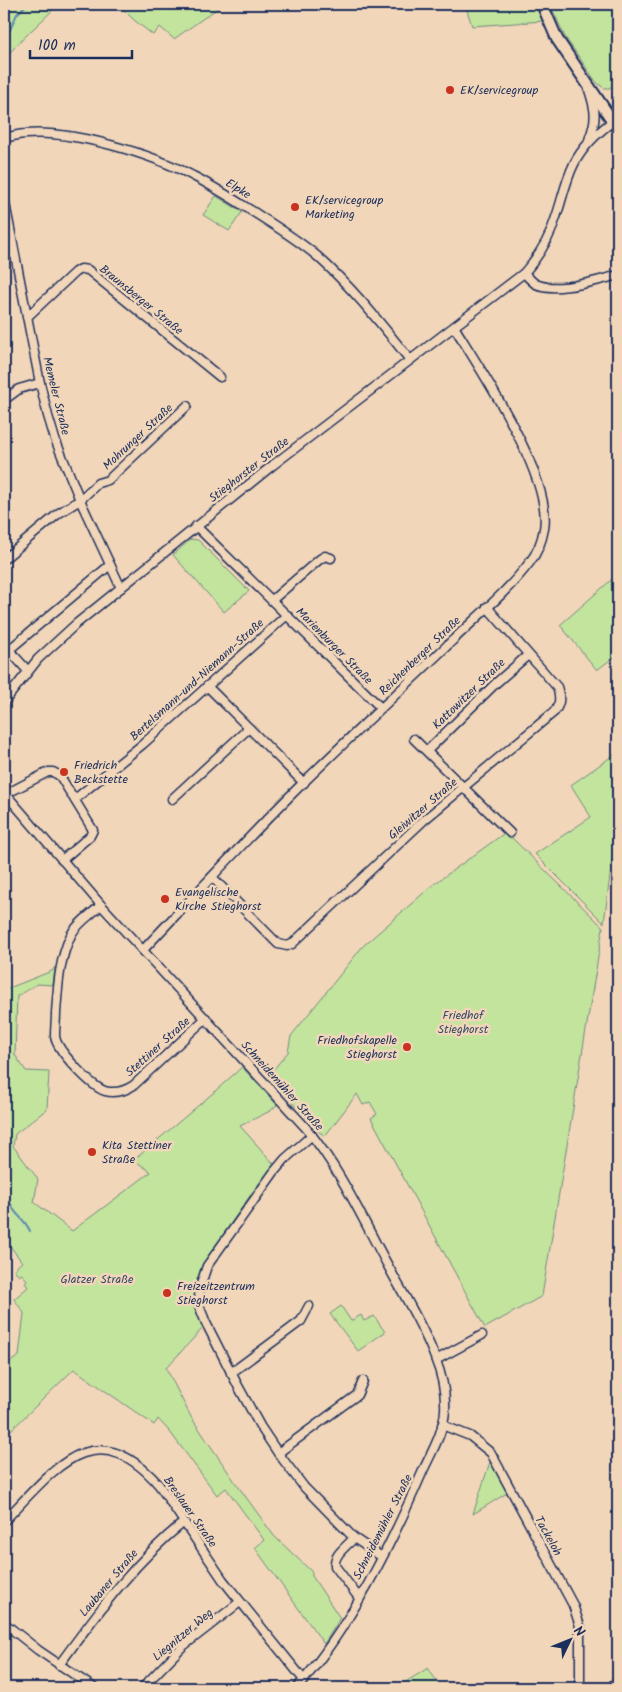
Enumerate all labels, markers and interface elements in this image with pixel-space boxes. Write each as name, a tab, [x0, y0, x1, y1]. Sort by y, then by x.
scale bar	[30, 28, 132, 60]
text: 100 m	[38, 34, 76, 58]
place label: EK/servicegroup	[460, 81, 538, 100]
marker: EK/servicegroup	[444, 84, 456, 96]
street label: Elpke	[222, 174, 255, 204]
place label: EK/servicegroup Marketing	[305, 191, 383, 224]
marker: EK/servicegroup Marketing	[289, 201, 301, 213]
street label: Braunsberger Straße	[95, 260, 188, 340]
street label: Memeler Straße	[37, 355, 75, 438]
street label: Mohrunger Straße	[98, 399, 178, 475]
street label: Stieghorster Straße	[205, 432, 294, 508]
street label: Marienburger Straße	[291, 603, 377, 689]
street label: Reichenberger Straße	[375, 611, 466, 700]
street label: Bertelsmann-und-Niemann-Straße	[126, 614, 269, 746]
street label: Kattowitzer Straße	[428, 654, 510, 734]
place label: Friedrich Beckstette	[74, 756, 128, 789]
marker: Friedrich Beckstette	[58, 766, 70, 778]
street label: Gleiwitzer Straße	[384, 773, 462, 845]
place label: Evangelische Kirche Stieghorst	[175, 883, 262, 916]
marker: Evangelische Kirche Stieghorst	[159, 893, 171, 905]
park label: Friedhof Stieghorst	[438, 1006, 489, 1039]
street label: Stettiner Straße	[121, 1012, 195, 1082]
place label: Friedhofskapelle Stieghorst	[317, 1031, 398, 1064]
street label: Schneidemühler Straße	[236, 1037, 328, 1136]
marker: Friedhofskapelle Stieghorst	[401, 1041, 413, 1053]
place label: Kita Stettiner Straße	[102, 1136, 172, 1169]
marker: Kita Stettiner Straße	[86, 1146, 98, 1158]
park label: Glatzer Straße	[60, 1270, 134, 1289]
place label: Freizeitzentrum Stieghorst	[177, 1277, 255, 1310]
marker: Freizeitzentrum Stieghorst	[161, 1287, 173, 1299]
street label: Schneidemühler Straße	[348, 1470, 418, 1583]
street label: Breslauer Straße	[158, 1472, 222, 1552]
street label: Tackeloh	[529, 1512, 567, 1560]
street label: Laubaner Straße	[75, 1544, 143, 1621]
street label: Liegnitzer Weg	[148, 1604, 218, 1666]
north arrow	[544, 1614, 594, 1664]
text: N	[568, 1621, 590, 1643]

